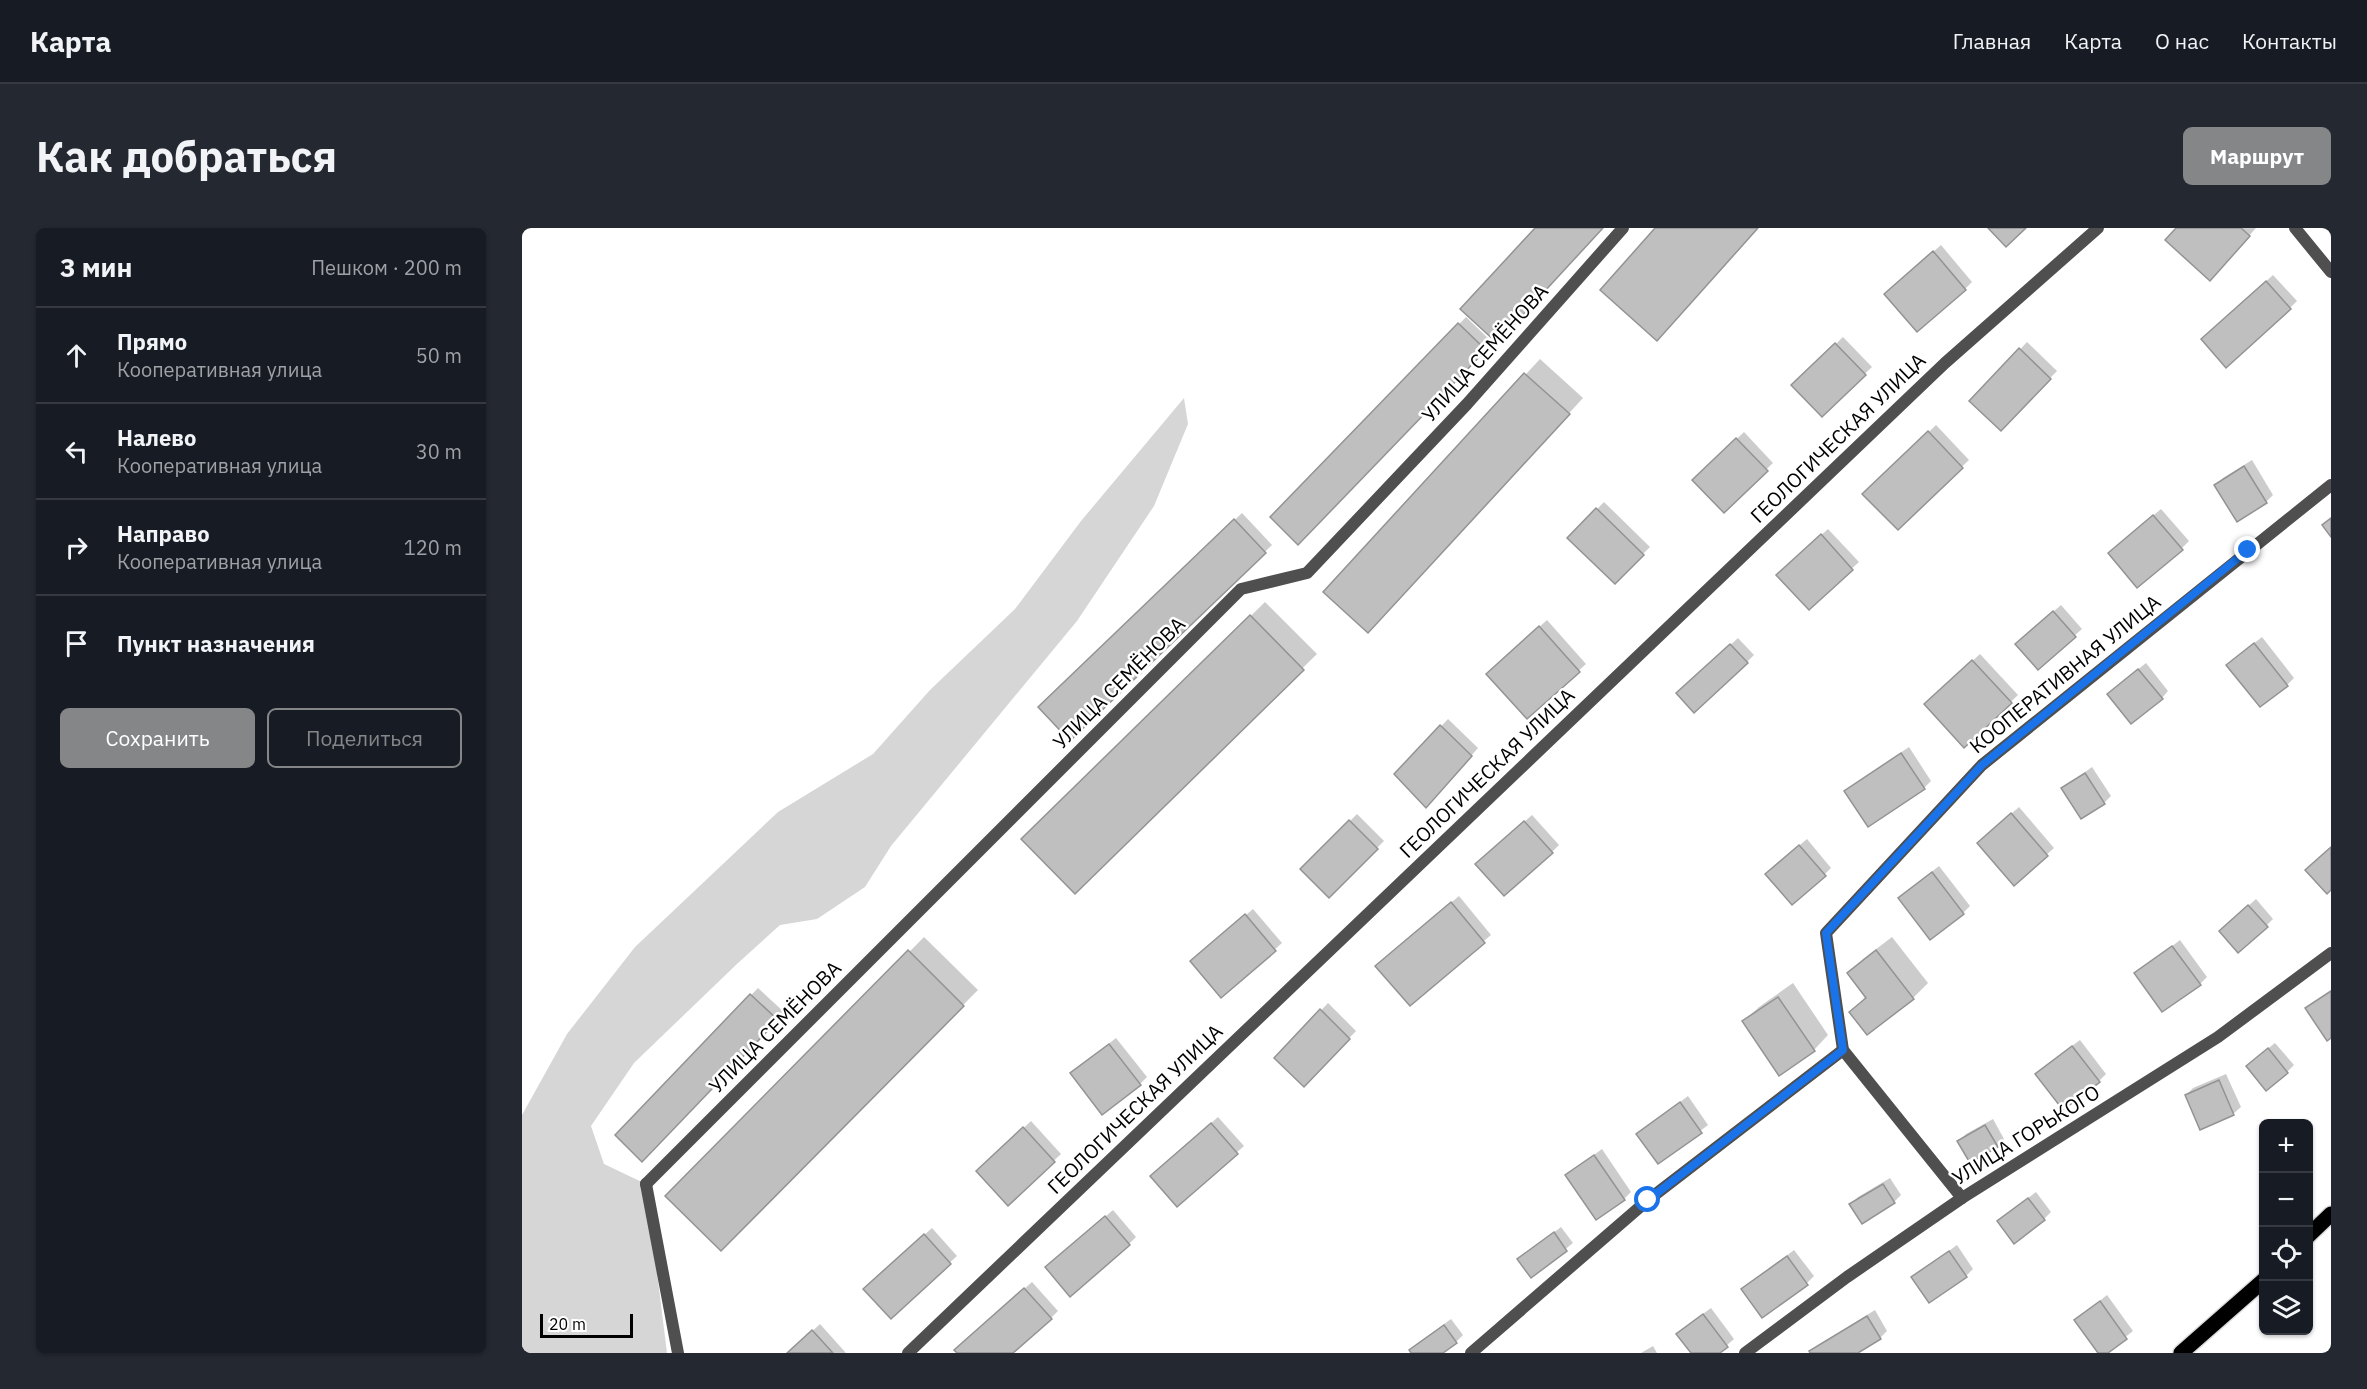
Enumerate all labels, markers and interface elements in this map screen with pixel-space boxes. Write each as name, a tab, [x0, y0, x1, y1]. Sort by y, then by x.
text: Карта	[30, 23, 111, 60]
text: Главная	[1953, 27, 2031, 55]
text: Карта	[2064, 27, 2122, 55]
text: О нас	[2155, 27, 2209, 55]
text: Контакты	[2242, 27, 2337, 55]
button: Маршрут	[2183, 127, 2331, 185]
text: Как добраться	[36, 129, 337, 184]
text: 3 мин	[60, 250, 132, 284]
text: Пешком · 200 m	[311, 254, 462, 281]
street label: УЛИЦА СЕМЁНОВА	[1415, 278, 1554, 427]
text: Прямо	[117, 327, 187, 356]
icon: ahead	[60, 339, 93, 372]
text: 50 m	[416, 342, 462, 369]
street label: ГЕОЛОГИЧЕСКАЯ УЛИЦА	[1744, 347, 1931, 529]
text: Кооперативная улица	[117, 356, 322, 383]
text: Налево	[117, 423, 196, 452]
icon: left	[60, 435, 93, 468]
text: 30 m	[416, 438, 462, 465]
text: Кооперативная улица	[117, 452, 322, 479]
text: Направо	[117, 519, 210, 548]
icon: right	[60, 531, 93, 564]
text: 120 m	[404, 534, 462, 561]
route end	[2234, 536, 2260, 562]
text: Кооперативная улица	[117, 548, 322, 575]
street label: КООПЕРАТИВНАЯ УЛИЦА	[1963, 588, 2166, 759]
street label: УЛИЦА СЕМЁНОВА	[1047, 610, 1191, 755]
icon: arrive	[60, 627, 93, 660]
text: Пункт назначения	[117, 629, 315, 658]
street label: ГЕОЛОГИЧЕСКАЯ УЛИЦА	[1393, 682, 1580, 864]
button: Сохранить	[60, 708, 255, 768]
button: Поделиться	[267, 708, 462, 768]
street label: УЛИЦА СЕМЁНОВА	[703, 954, 847, 1099]
street label: ГЕОЛОГИЧЕСКАЯ УЛИЦА	[1041, 1018, 1228, 1200]
street label: УЛИЦА ГОРЬКОГО	[1947, 1078, 2105, 1191]
map controls	[2259, 1119, 2313, 1335]
button: +	[2259, 1119, 2313, 1173]
button: −	[2259, 1173, 2313, 1227]
route start	[1634, 1186, 1660, 1212]
button: locate	[2259, 1227, 2313, 1281]
button: layers	[2259, 1281, 2313, 1335]
scale bar	[540, 1311, 633, 1338]
text: 20 m	[549, 1314, 586, 1334]

